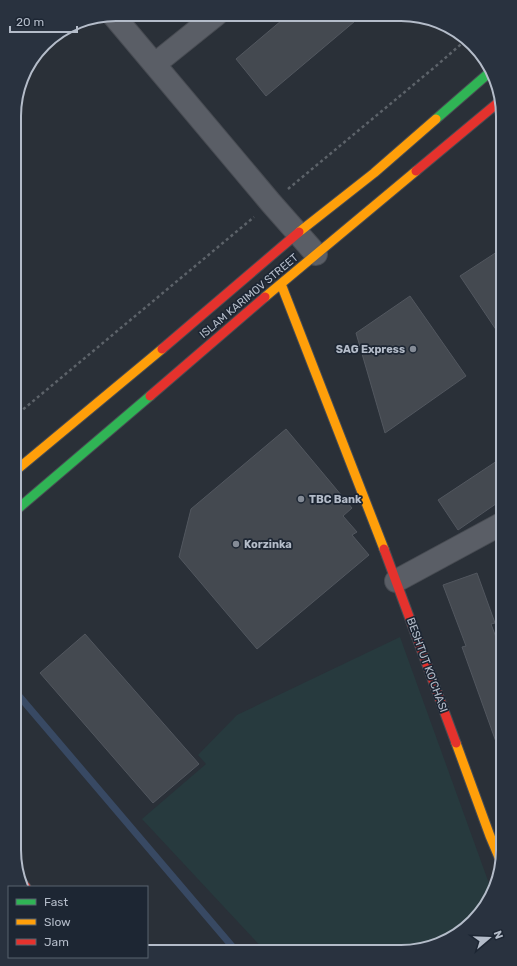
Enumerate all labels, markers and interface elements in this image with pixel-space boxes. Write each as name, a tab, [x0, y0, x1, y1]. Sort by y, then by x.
scale bar	[10, 8, 77, 34]
text: 20 m	[16, 15, 44, 29]
street label: ISLAM KARIMOV STREET	[197, 251, 301, 341]
place label: SAG Express	[336, 343, 405, 356]
marker: SAG Express	[408, 344, 418, 354]
place label: TBC Bank	[309, 493, 362, 506]
marker: TBC Bank	[296, 494, 306, 504]
place label: Korzinka	[244, 538, 292, 551]
marker: Korzinka	[231, 539, 241, 549]
street label: BESHTUT KO'CHASI	[404, 616, 450, 714]
legend	[8, 886, 148, 958]
text: Fast	[44, 895, 68, 909]
text: Slow	[44, 915, 71, 929]
north arrow	[469, 918, 509, 958]
text: N	[491, 929, 505, 941]
text: Jam	[44, 935, 69, 949]

